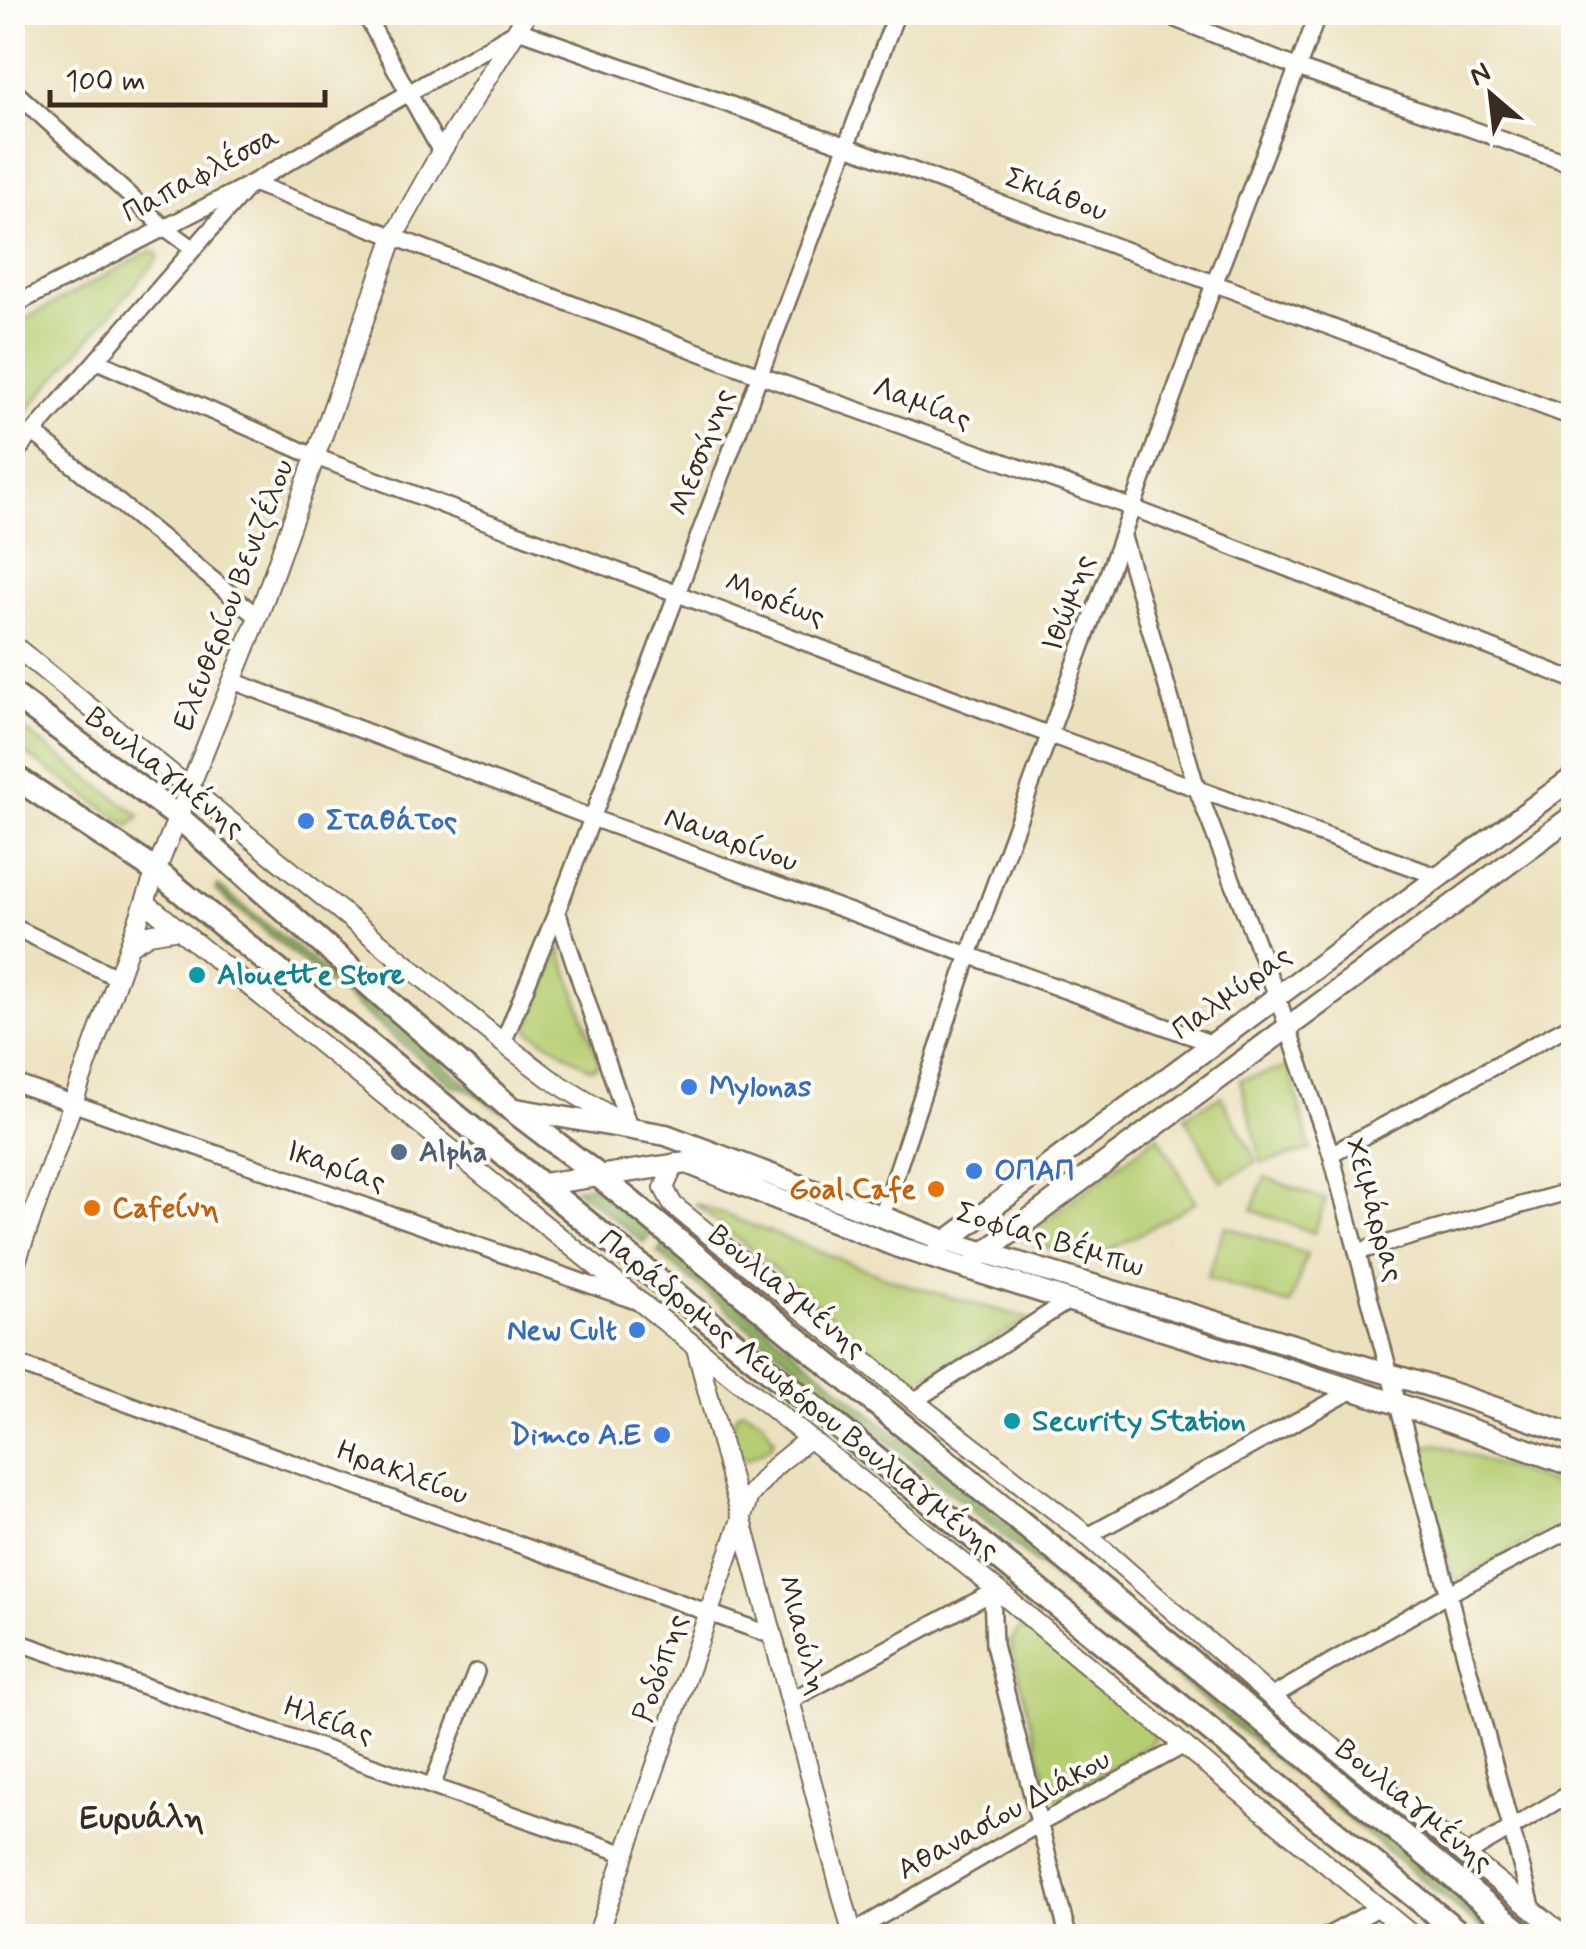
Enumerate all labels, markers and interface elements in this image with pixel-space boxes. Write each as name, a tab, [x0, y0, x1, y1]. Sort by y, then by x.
scale bar	[50, 45, 325, 107]
north arrow	[1441, 45, 1541, 145]
text: N	[1464, 54, 1497, 96]
text: 100 m	[65, 62, 146, 101]
street label: Παπαφλέσσα	[116, 117, 286, 233]
street label: Σκιάθου	[1000, 159, 1112, 231]
street label: Λαμίας	[867, 368, 977, 440]
street label: Μεσσήνης	[660, 383, 744, 521]
street label: Ελευθερίου Βενιζέλου	[164, 454, 304, 736]
street label: Ιθώμης	[1033, 549, 1105, 657]
street label: Μορέως	[719, 563, 831, 637]
street label: Βουλιαγμένης	[77, 699, 253, 847]
street label: Ναυαρίνου	[659, 798, 803, 882]
place label: Σταθάτος	[326, 802, 457, 841]
marker: Σταθάτος	[295, 810, 317, 832]
street label: Παλμύρας	[1164, 936, 1300, 1050]
place label: Alouette Store	[217, 956, 405, 995]
marker: Alouette Store	[186, 964, 208, 986]
place label: Mylonas	[709, 1068, 812, 1107]
marker: Mylonas	[678, 1076, 700, 1098]
street label: Ικαρίας	[281, 1132, 391, 1202]
place label: Alpha	[419, 1133, 487, 1172]
street label: Χειμάρρας	[1335, 1134, 1413, 1286]
marker: Alpha	[388, 1141, 410, 1163]
place label: ΟΠΑΠ	[994, 1152, 1075, 1191]
marker: ΟΠΑΠ	[963, 1160, 985, 1182]
place label: Goal Cafe	[789, 1170, 916, 1209]
marker: Goal Cafe	[925, 1178, 947, 1200]
place label: Cafeίνη	[112, 1189, 219, 1228]
street label: Σοφίας Βέμπω	[951, 1193, 1149, 1287]
marker: Cafeίνη	[81, 1197, 103, 1219]
street label: Βουλιαγμένης	[700, 1216, 874, 1368]
street label: Παράδρομος Λεωφόρου Βουλιαγμένης	[590, 1221, 1008, 1569]
place label: New Cult	[507, 1311, 617, 1350]
marker: New Cult	[626, 1319, 648, 1341]
place label: Security Station	[1032, 1402, 1246, 1441]
marker: Security Station	[1001, 1410, 1023, 1432]
place label: Dimco Α.Ε	[510, 1416, 642, 1455]
marker: Dimco Α.Ε	[651, 1424, 673, 1446]
street label: Ηρακλείου	[331, 1431, 473, 1515]
street label: Μιαούλη	[767, 1571, 837, 1699]
street label: Ροδόπης	[624, 1609, 698, 1727]
street label: Ηλείας	[278, 1687, 378, 1755]
street label: Βουλιαγμένης	[1327, 1730, 1501, 1882]
street label: Αθανασίου Διάκου	[891, 1740, 1117, 1890]
district label: Ευρυάλη	[80, 1798, 204, 1840]

